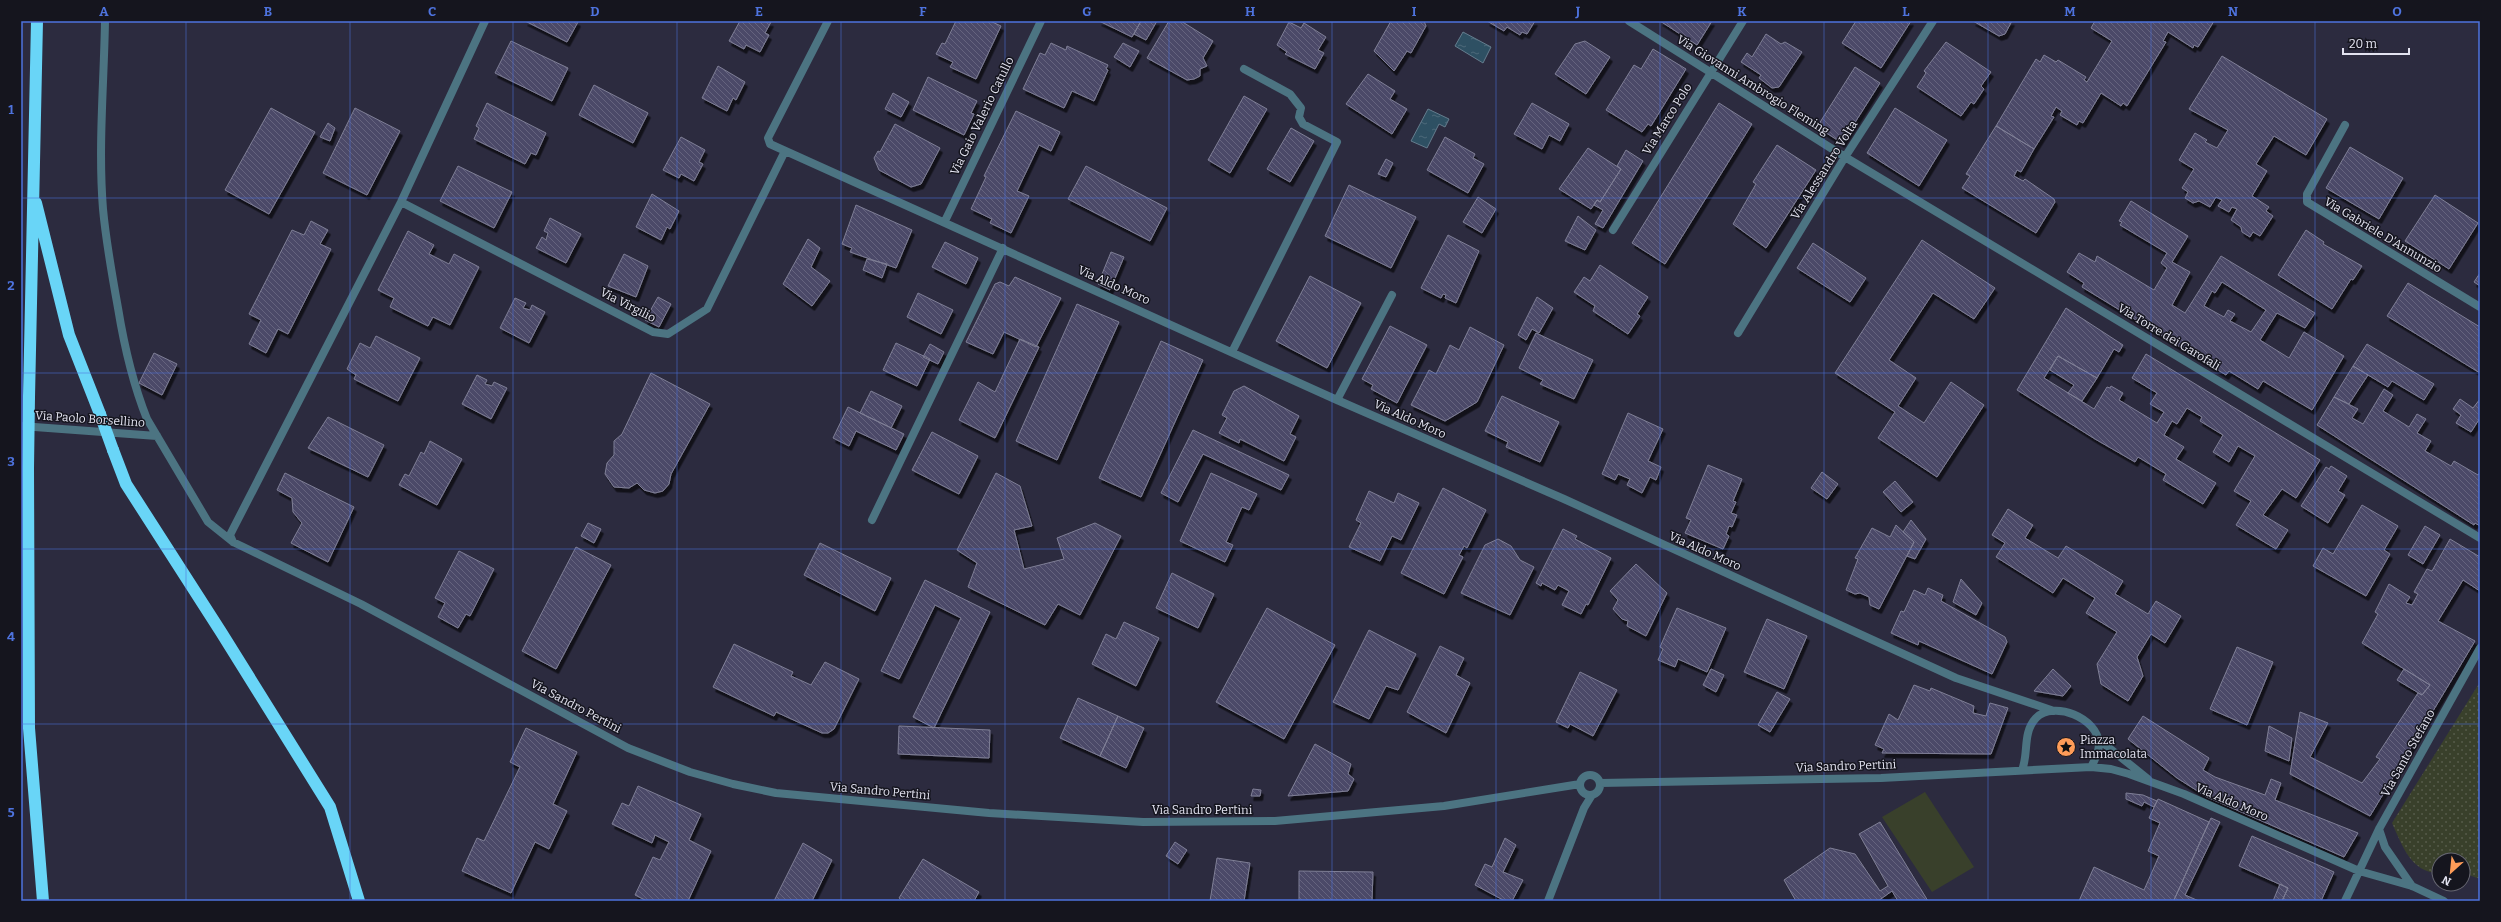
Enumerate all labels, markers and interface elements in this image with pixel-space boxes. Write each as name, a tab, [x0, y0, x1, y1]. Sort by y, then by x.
text: A	[99, 4, 109, 19]
text: B	[264, 4, 272, 19]
text: C	[428, 4, 436, 19]
text: D	[590, 4, 600, 19]
text: E	[755, 4, 763, 19]
text: F	[919, 4, 927, 19]
text: G	[1082, 4, 1092, 19]
text: H	[1245, 4, 1255, 19]
text: I	[1412, 4, 1417, 19]
text: J	[1575, 4, 1581, 19]
text: K	[1737, 4, 1747, 19]
text: L	[1902, 4, 1910, 19]
text: M	[2064, 4, 2076, 19]
text: N	[2228, 4, 2238, 19]
text: O	[2392, 4, 2402, 19]
scale bar	[2343, 30, 2409, 56]
street label: Via Giovanni Ambrogio Fleming	[1674, 32, 1832, 138]
text: 20 m	[2349, 37, 2378, 51]
street label: Via Gaio Valerio Catullo	[947, 54, 1017, 177]
street label: Via Marco Polo	[1639, 81, 1695, 157]
text: 1	[8, 102, 14, 117]
street label: Via Alessandro Volta	[1788, 118, 1860, 222]
street label: Via Gabriele D'Annunzio	[2322, 194, 2444, 276]
street label: Via Aldo Moro	[1076, 263, 1152, 307]
text: 2	[7, 278, 15, 293]
street label: Via Virgilio	[598, 285, 658, 325]
street label: Via Torre dei Garofali	[2115, 301, 2223, 373]
street label: Via Aldo Moro	[1372, 397, 1448, 441]
street label: Via Paolo Borsellino	[35, 408, 146, 430]
text: 3	[7, 454, 15, 469]
street label: Via Aldo Moro	[1667, 529, 1743, 573]
text: 4	[7, 629, 15, 644]
street label: Via Sandro Pertini	[528, 676, 624, 736]
street label: Via Santo Stefano	[2378, 707, 2438, 799]
place label: Piazza Immacolata	[2080, 733, 2148, 761]
place icon: Piazza Immacolata	[2055, 736, 2077, 758]
street label: Via Sandro Pertini	[1795, 757, 1897, 775]
street label: Via Sandro Pertini	[829, 780, 931, 802]
street label: Via Aldo Moro	[2194, 780, 2271, 824]
street label: Via Sandro Pertini	[1152, 803, 1253, 817]
text: 5	[7, 805, 15, 820]
north arrow	[2431, 852, 2471, 892]
text: N	[2440, 873, 2453, 888]

